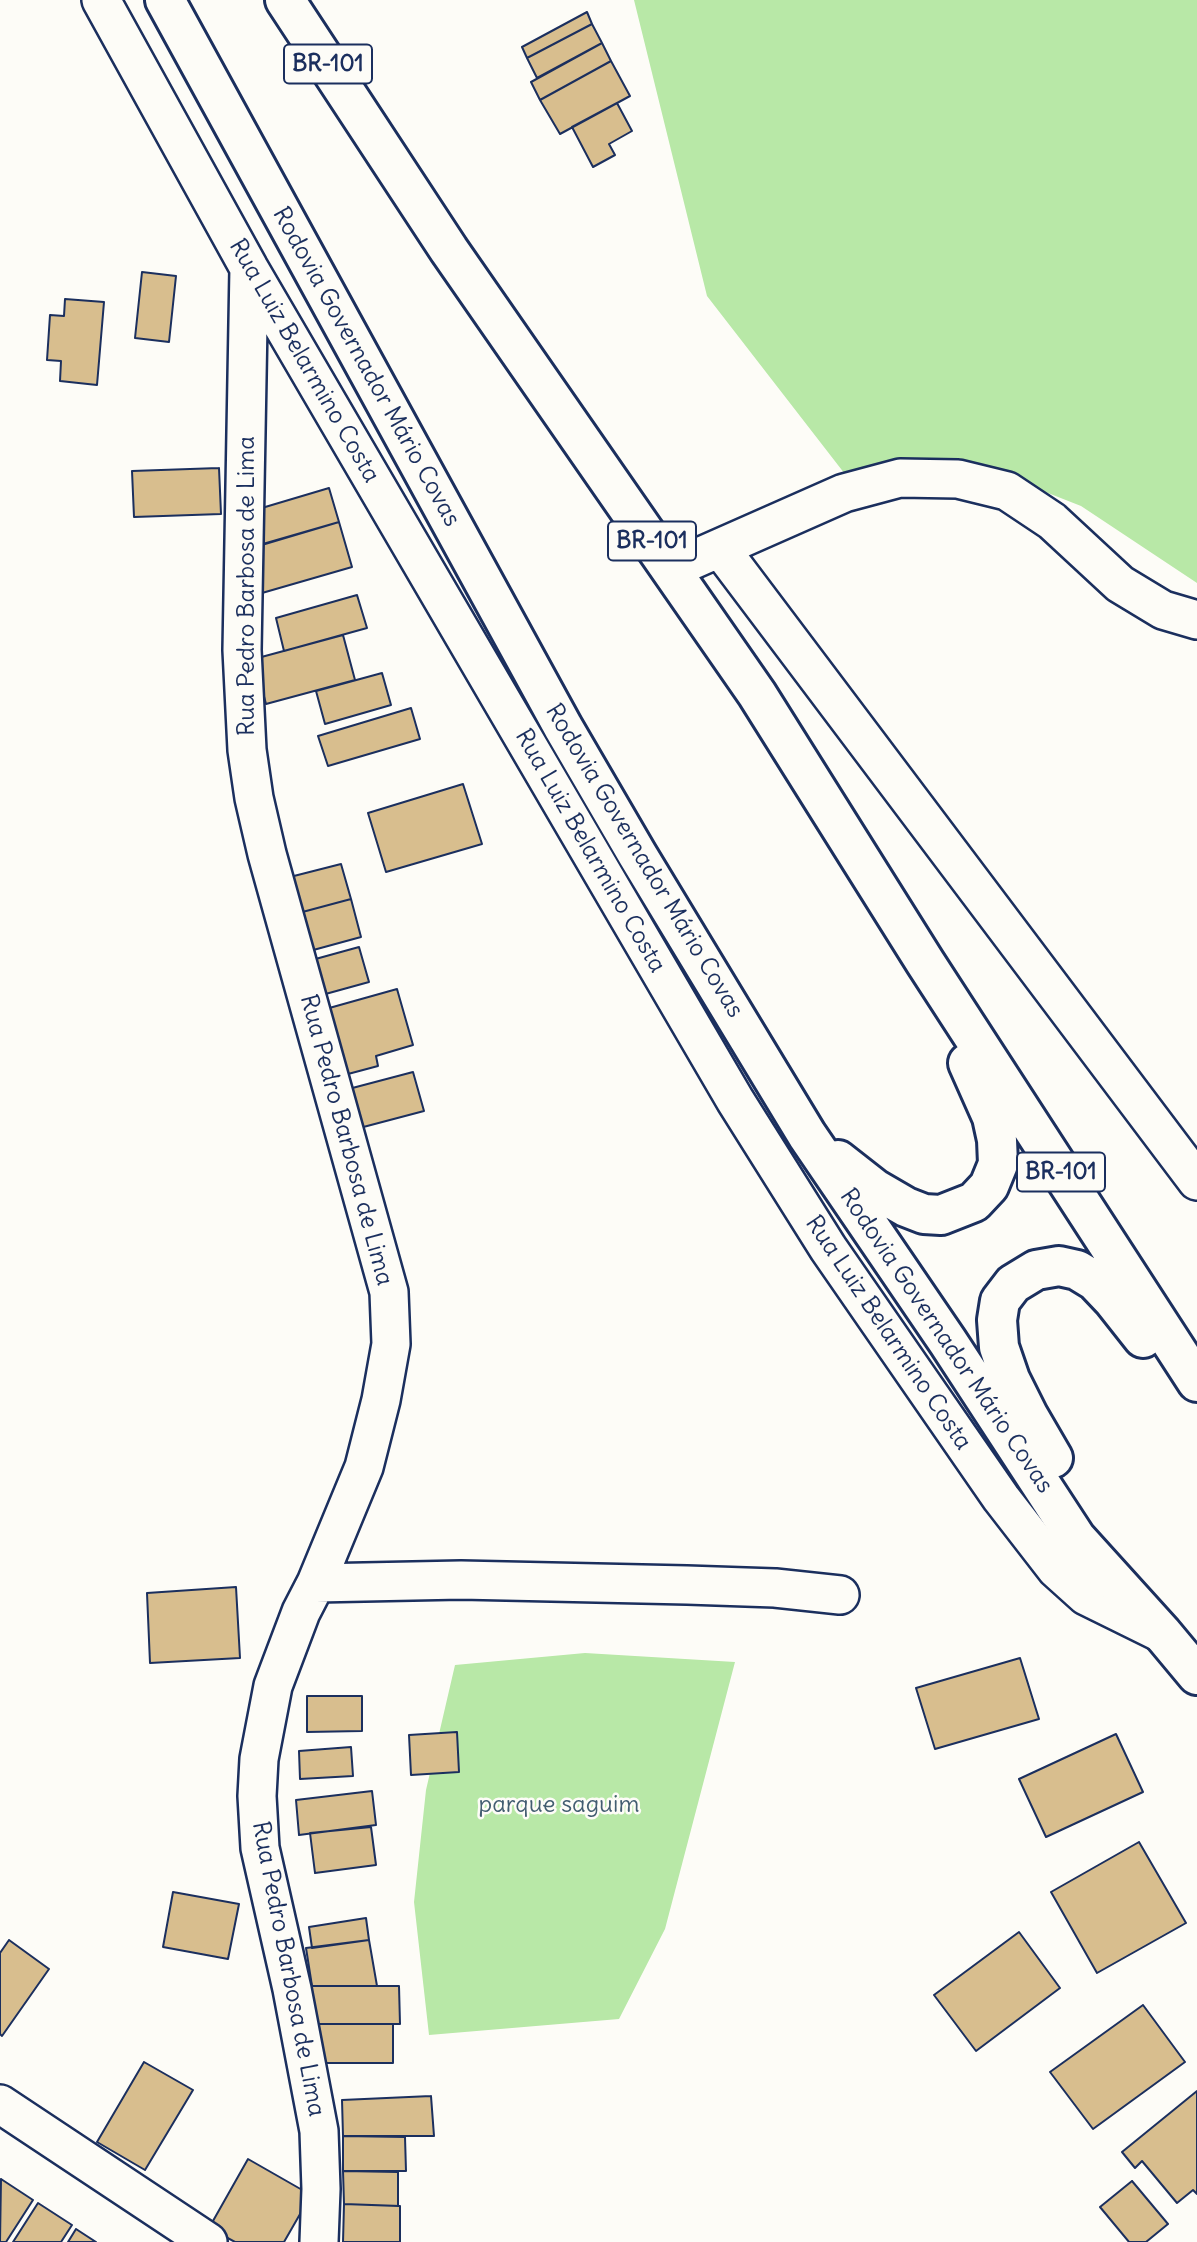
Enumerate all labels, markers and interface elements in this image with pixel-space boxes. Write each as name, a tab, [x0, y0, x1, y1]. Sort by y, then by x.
road number: BR-101	[284, 44, 372, 83]
street label: Rodovia Governador Mário Covas	[266, 202, 466, 532]
street label: Rua Luiz Belarmino Costa	[222, 234, 386, 488]
street label: Rua Pedro Barbosa de Lima	[233, 436, 261, 736]
road number: BR-101	[608, 522, 696, 561]
street label: Rodovia Governador Mário Covas	[539, 699, 749, 1023]
street label: Rua Luiz Belarmino Costa	[508, 724, 672, 978]
street label: Rua Pedro Barbosa de Lima	[293, 991, 399, 1289]
road number: BR-101	[1017, 1152, 1105, 1191]
street label: Rodovia Governador Mário Covas	[833, 1183, 1059, 1499]
street label: Rua Luiz Belarmino Costa	[799, 1210, 977, 1456]
park label: parque saguim	[478, 1791, 640, 1819]
street label: Rua Pedro Barbosa de Lima	[245, 1819, 331, 2119]

